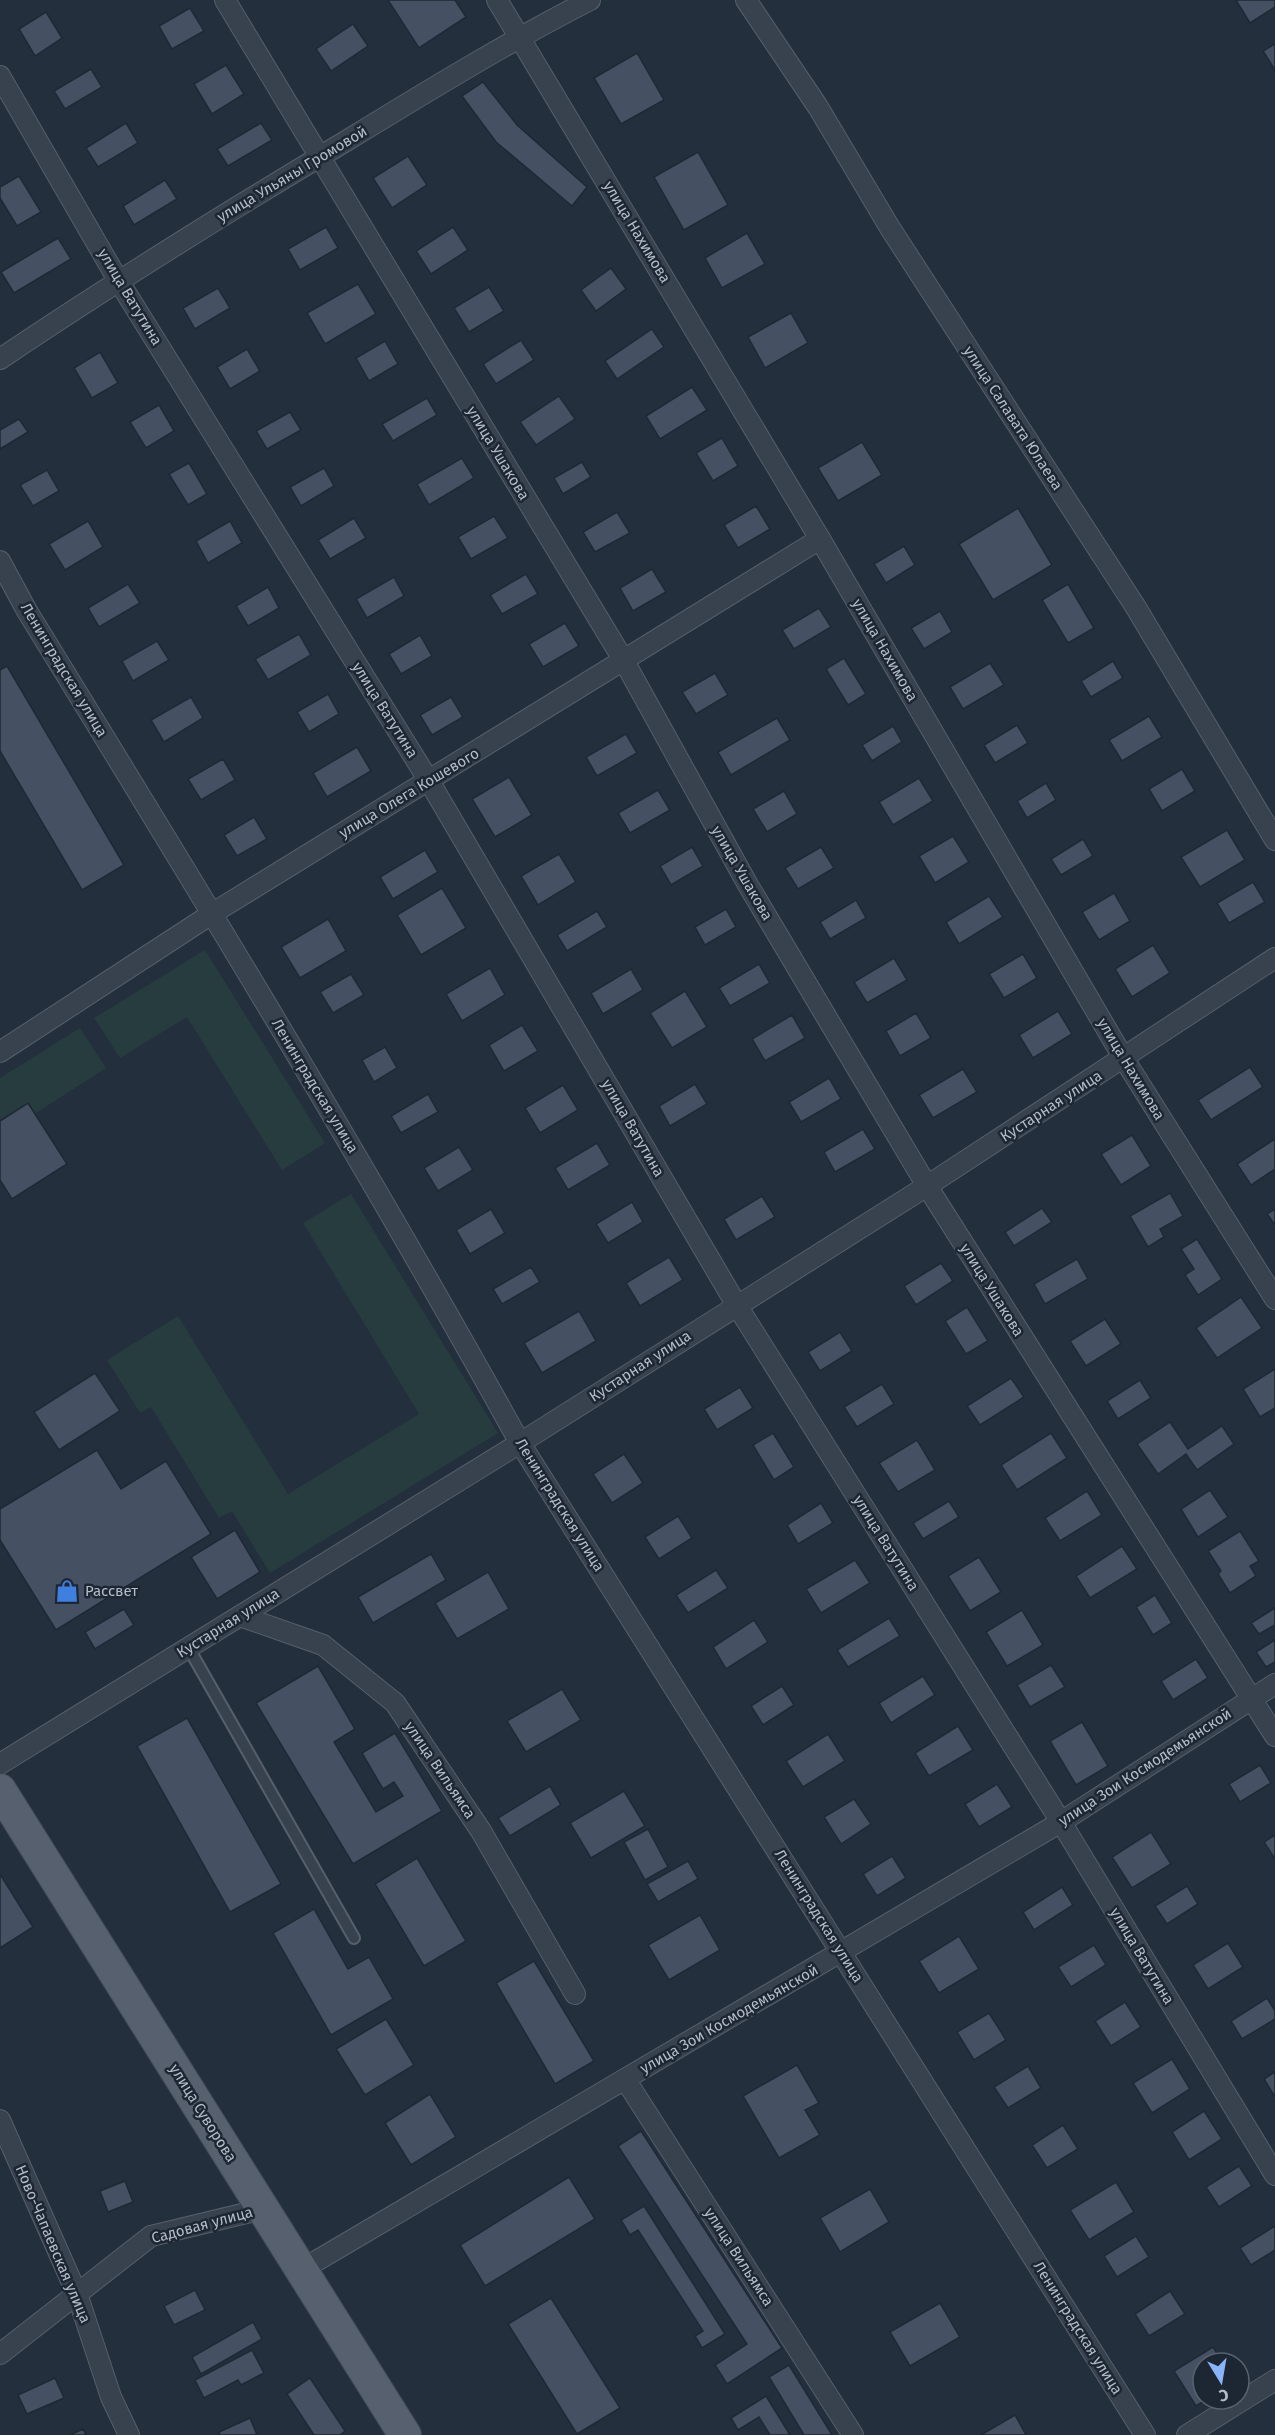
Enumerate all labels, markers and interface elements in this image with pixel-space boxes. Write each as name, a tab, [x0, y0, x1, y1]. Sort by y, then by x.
street label: улица Ульяны Громовой	[214, 122, 370, 226]
street label: улица Нахимова	[599, 178, 675, 286]
street label: улица Ватутина	[94, 245, 166, 349]
street label: улица Салавата Юлаева	[960, 343, 1066, 493]
street label: улица Ушакова	[463, 403, 533, 503]
street label: улица Нахимова	[848, 595, 922, 705]
street label: Ленинградская улица	[17, 600, 111, 740]
street label: улица Ватутина	[348, 659, 422, 761]
street label: улица Олега Кошевого	[336, 744, 482, 842]
street label: улица Ушакова	[708, 822, 776, 924]
street label: улица Нахимова	[1093, 1015, 1169, 1123]
street label: Ленинградская улица	[268, 1016, 362, 1156]
street label: Кустарная улица	[997, 1066, 1105, 1146]
street label: улица Ватутина	[598, 1076, 668, 1180]
street label: улица Ушакова	[956, 1240, 1028, 1340]
street label: Кустарная улица	[586, 1326, 694, 1406]
street label: Ленинградская улица	[512, 1435, 608, 1575]
street label: улица Ватутина	[849, 1492, 923, 1594]
shop icon: Рассвет	[54, 1578, 80, 1604]
place label: Рассвет	[85, 1582, 138, 1600]
street label: Кустарная улица	[173, 1584, 283, 1662]
street label: улица Зои Космодемьянской	[1055, 1704, 1235, 1830]
street label: улица Вильямса	[401, 1718, 479, 1822]
street label: Ленинградская улица	[771, 1846, 867, 1986]
street label: улица Ватутина	[1106, 1904, 1178, 2008]
street label: улица Зои Космодемьянской	[637, 1961, 821, 2077]
street label: улица Суворова	[166, 2061, 240, 2165]
street label: Ново-Чапаевская улица	[12, 2162, 94, 2326]
street label: Садовая улица	[149, 2203, 255, 2247]
street label: улица Вильямса	[700, 2204, 778, 2310]
street label: Ленинградская улица	[1030, 2258, 1126, 2398]
north arrow	[1191, 2351, 1251, 2411]
text: С	[1217, 2385, 1230, 2406]

